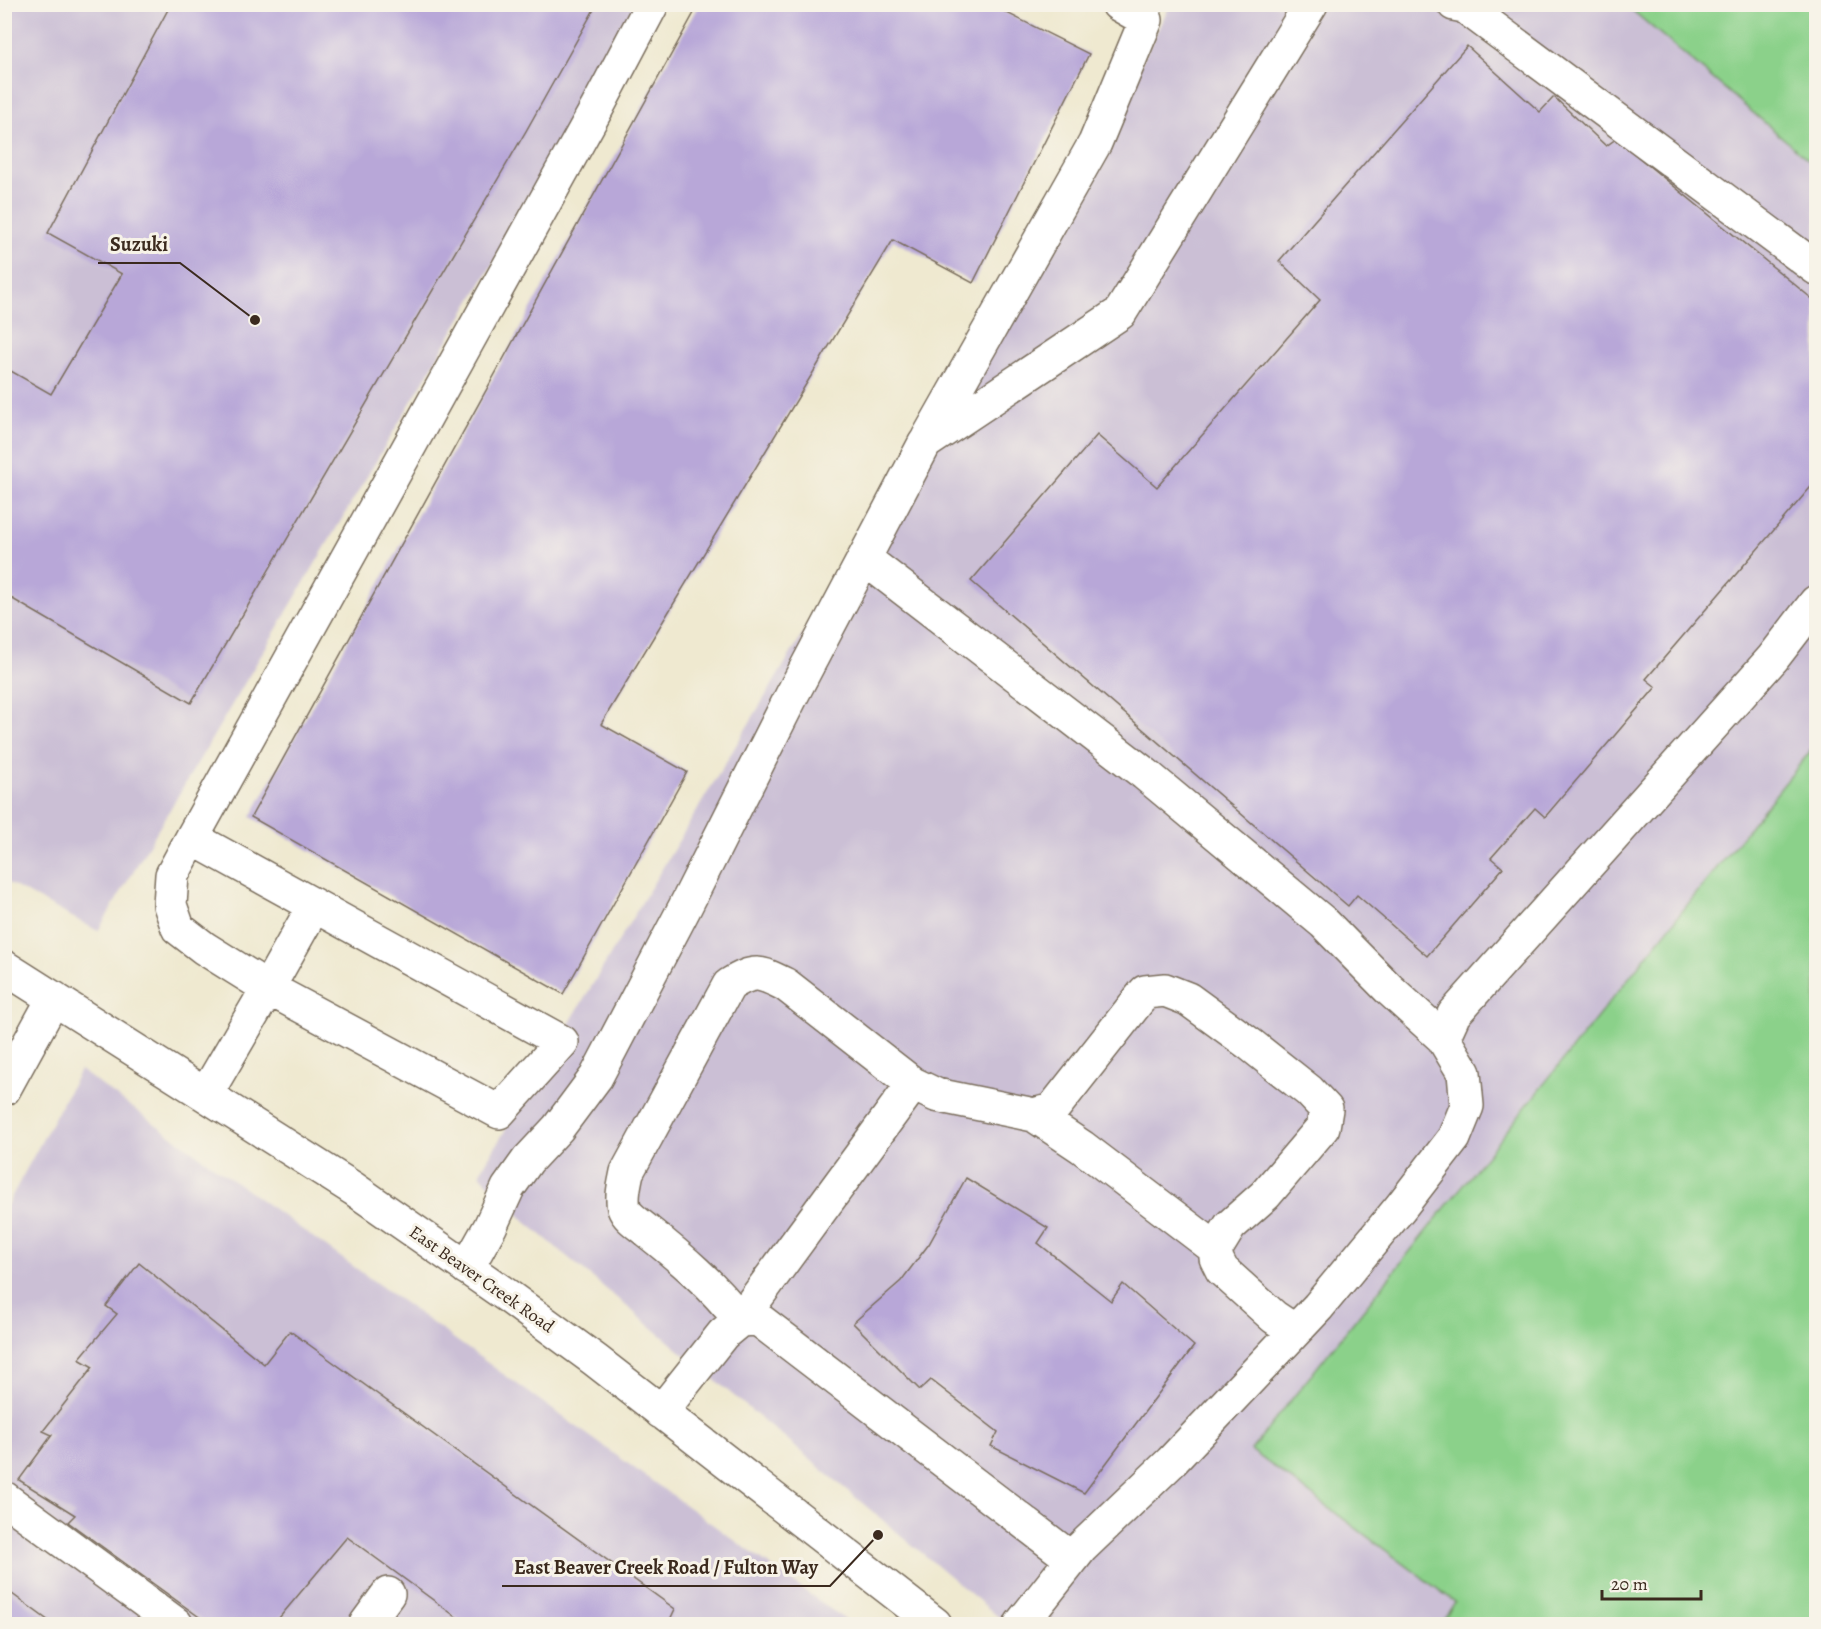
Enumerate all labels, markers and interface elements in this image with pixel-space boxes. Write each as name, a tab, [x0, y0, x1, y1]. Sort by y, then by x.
callout: Suzuki	[98, 225, 180, 263]
text: Suzuki	[110, 231, 168, 258]
street label: East Beaver Creek Road	[405, 1220, 560, 1338]
callout: East Beaver Creek Road / Fulton Way	[502, 1548, 830, 1586]
text: East Beaver Creek Road / Fulton Way	[514, 1554, 819, 1581]
scale bar	[1602, 1563, 1701, 1601]
text: 20 m	[1611, 1572, 1648, 1596]

